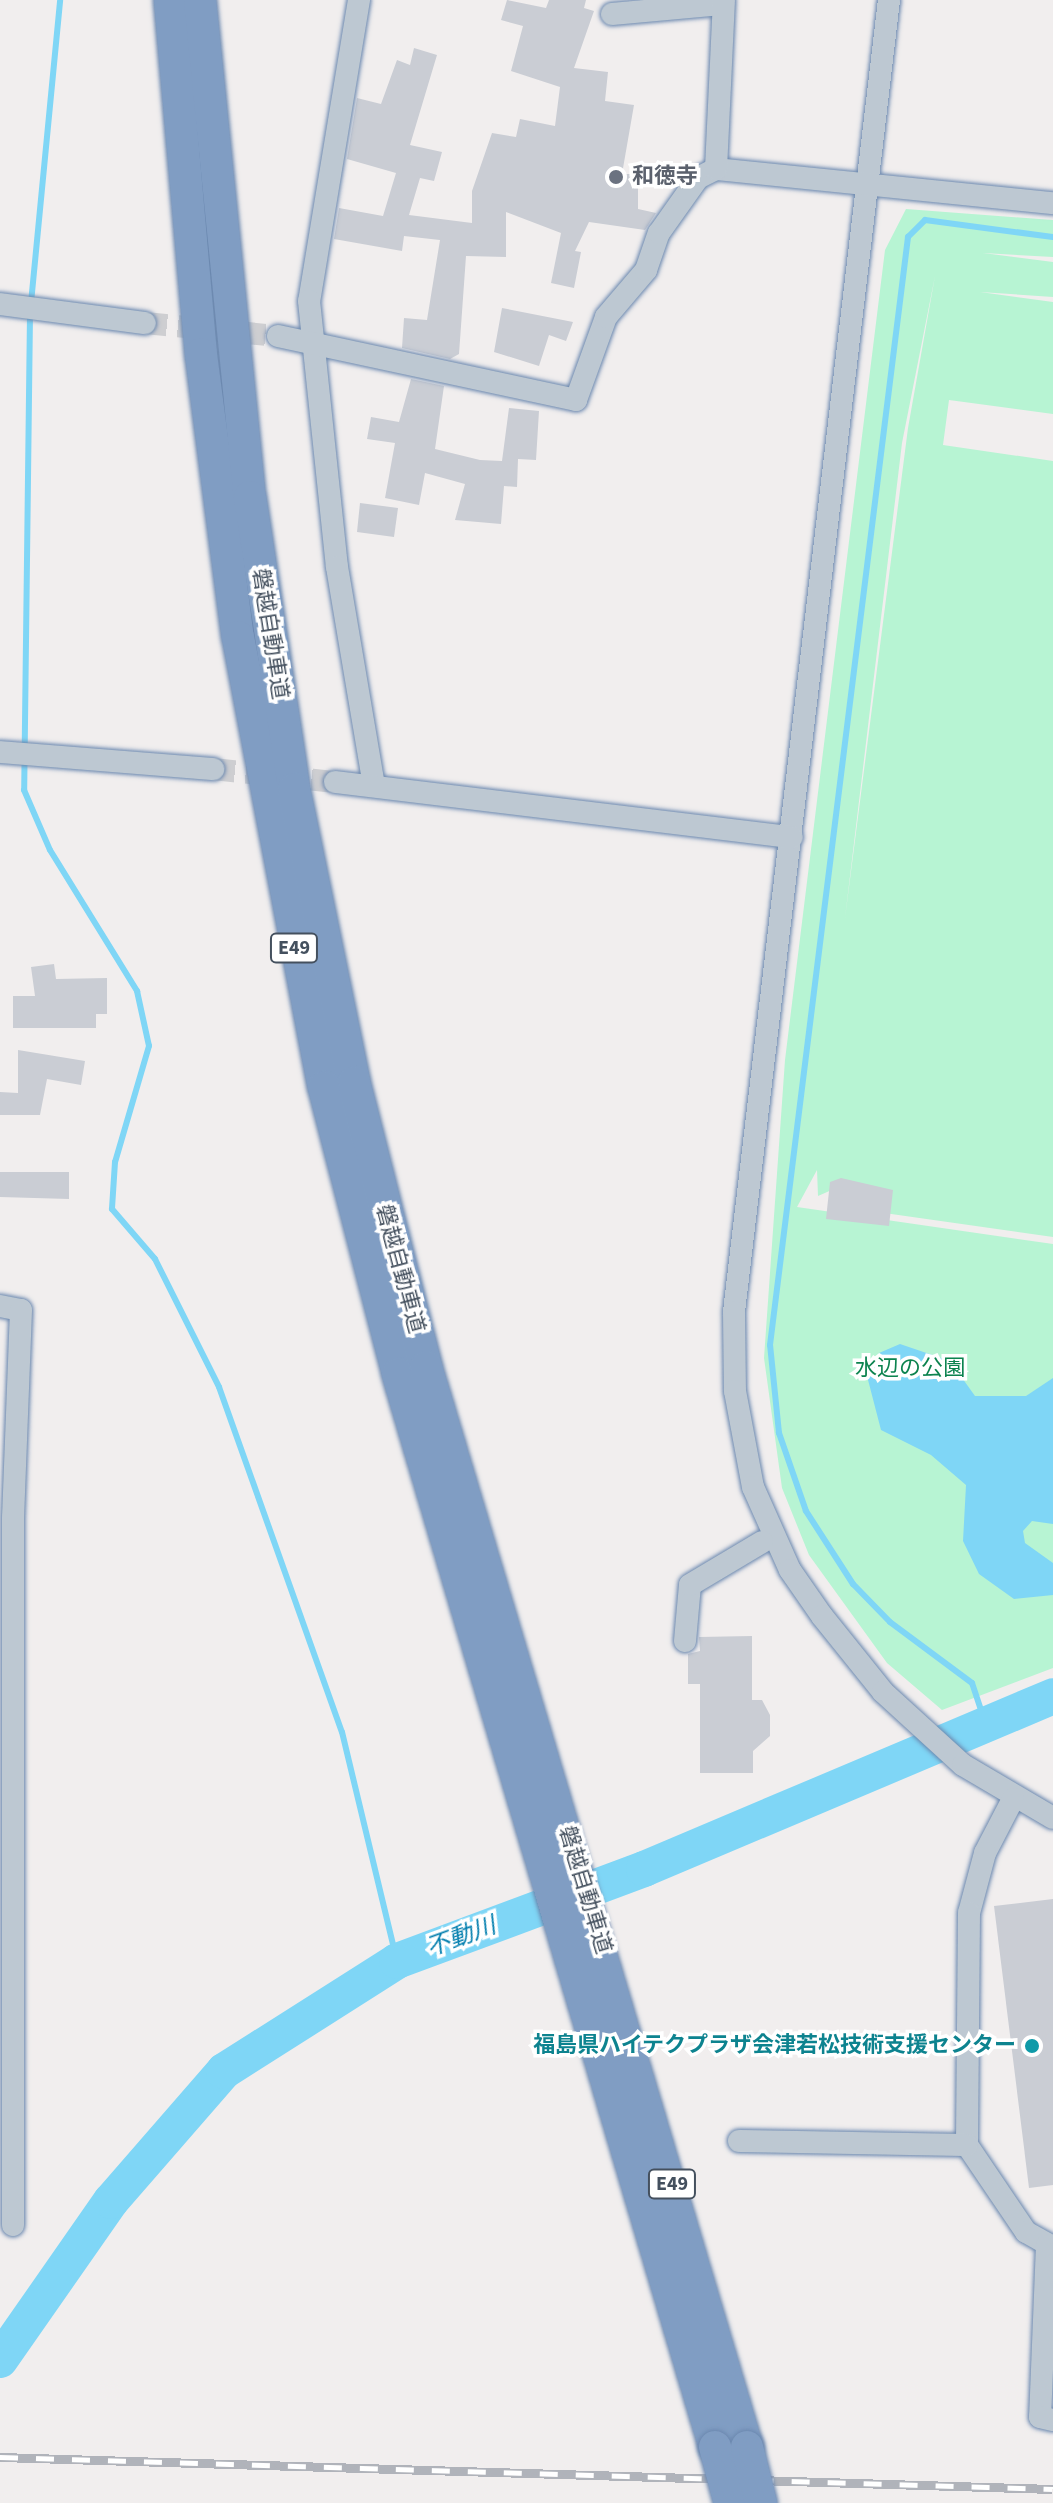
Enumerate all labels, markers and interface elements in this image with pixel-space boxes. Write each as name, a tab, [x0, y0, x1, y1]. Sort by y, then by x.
place label: 和徳寺	[632, 164, 698, 190]
marker: 和徳寺	[607, 168, 625, 186]
street label: 磐越自動車道	[247, 567, 293, 701]
road number: E49	[268, 932, 320, 964]
street label: 磐越自動車道	[370, 1202, 430, 1336]
park label: 水辺の公園	[855, 1356, 965, 1382]
street label: 磐越自動車道	[553, 1823, 617, 1957]
water label: 不動川	[422, 1911, 500, 1963]
place label: 福島県ハイテクプラザ会津若松技術支援センター	[532, 2033, 1016, 2059]
marker: 福島県ハイテクプラザ会津若松技術支援センター	[1023, 2037, 1041, 2055]
road number: E49	[646, 2168, 698, 2200]

